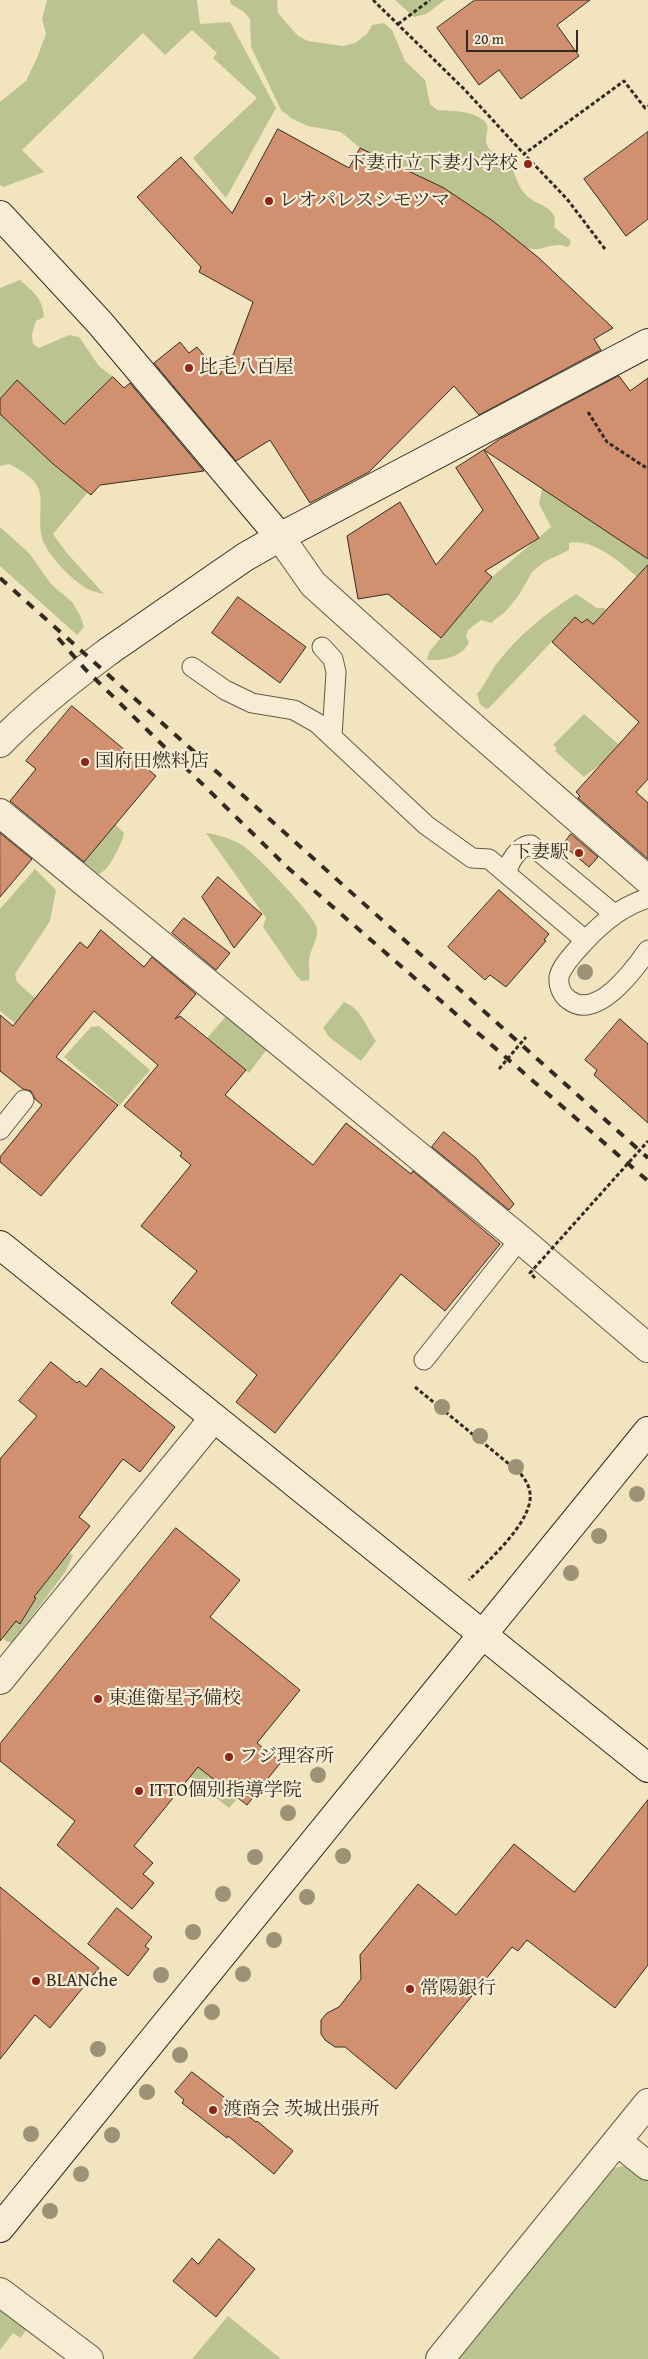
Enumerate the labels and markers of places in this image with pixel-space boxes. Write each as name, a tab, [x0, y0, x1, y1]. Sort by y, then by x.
place label: 下妻市立下妻小学校	[347, 153, 518, 175]
marker: 下妻市立下妻小学校	[522, 158, 534, 170]
place label: レオパレスシモツマ	[279, 190, 450, 212]
marker: レオパレスシモツマ	[263, 195, 275, 207]
place label: 比毛八百屋	[199, 357, 294, 379]
marker: 比毛八百屋	[183, 362, 195, 374]
place label: 国府田燃料店	[95, 751, 209, 773]
marker: 国府田燃料店	[79, 756, 91, 768]
place label: 下妻駅	[512, 842, 569, 864]
marker: 下妻駅	[573, 847, 585, 859]
place label: 東進衛星予備校	[108, 1688, 241, 1710]
marker: 東進衛星予備校	[92, 1693, 104, 1705]
place label: フジ理容所	[239, 1746, 334, 1768]
marker: フジ理容所	[223, 1751, 235, 1763]
place label: ITTO個別指導学院	[149, 1780, 302, 1802]
marker: ITTO個別指導学院	[133, 1785, 145, 1797]
place label: BLANche	[46, 1970, 118, 1992]
marker: BLANche	[30, 1975, 42, 1987]
place label: 常陽銀行	[420, 1978, 496, 2000]
marker: 常陽銀行	[404, 1983, 416, 1995]
place label: 渡商会 茨城出張所	[223, 2099, 379, 2121]
marker: 渡商会 茨城出張所	[207, 2104, 219, 2116]

